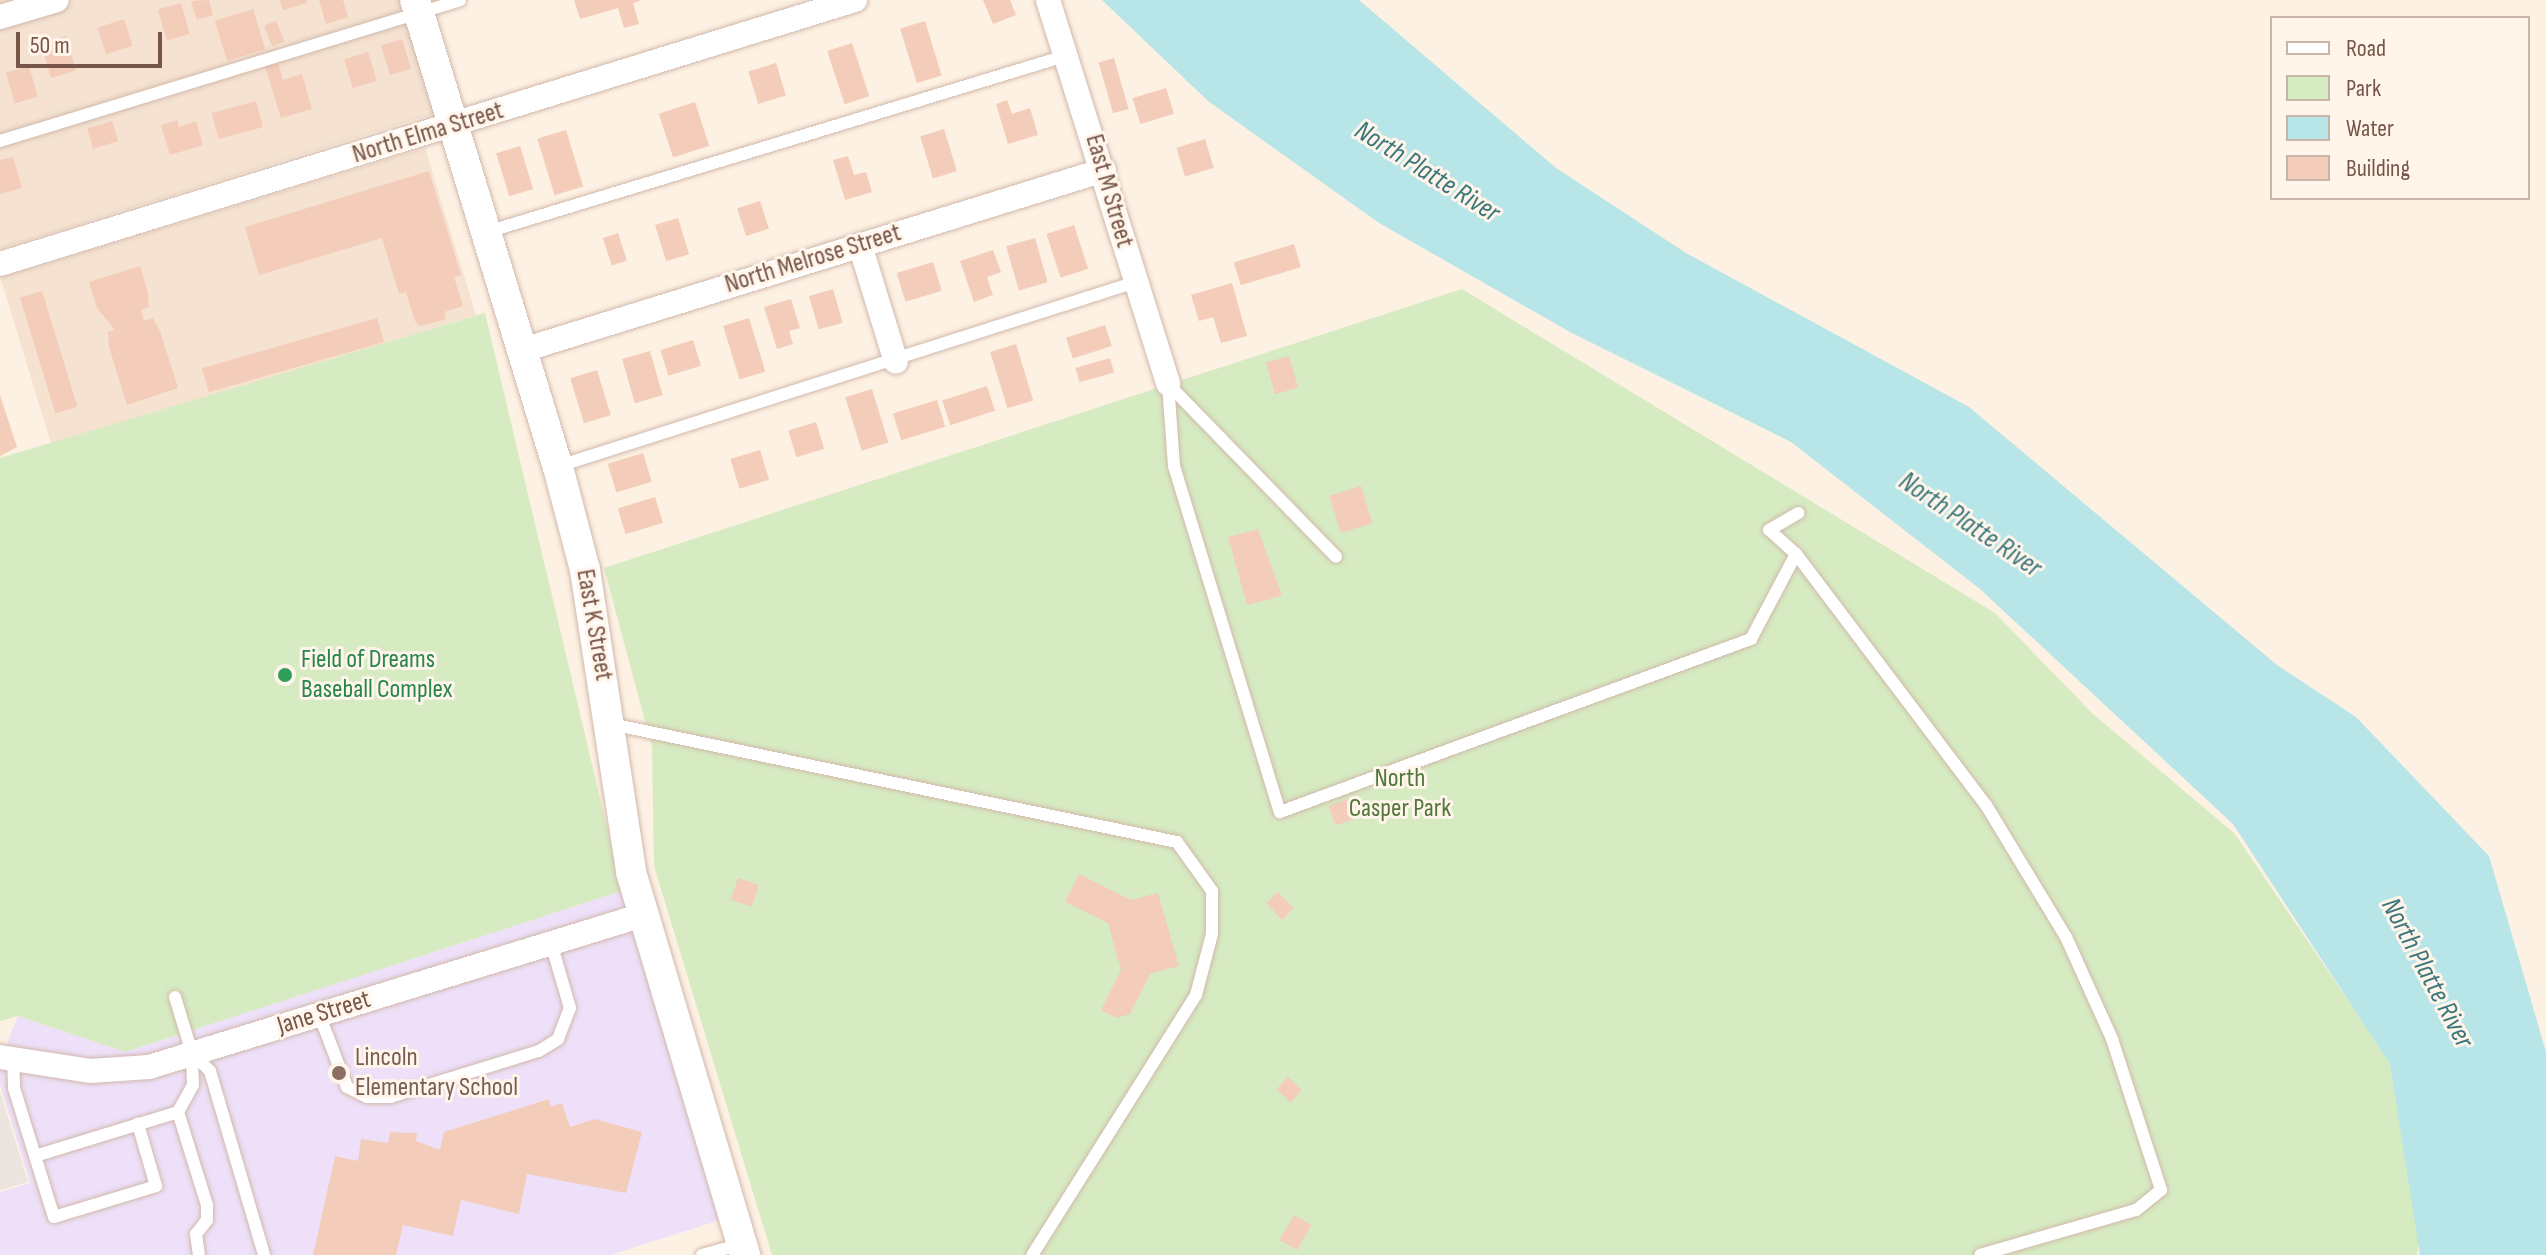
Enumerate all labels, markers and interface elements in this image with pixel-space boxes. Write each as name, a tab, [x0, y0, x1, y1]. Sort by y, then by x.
scale bar	[20, 16, 166, 66]
legend	[2270, 16, 2530, 200]
text: 50 m	[30, 31, 70, 60]
text: Road	[2346, 34, 2386, 63]
text: Park	[2346, 74, 2381, 103]
street label: North Elma Street	[349, 95, 507, 171]
water label: North Platte River	[1348, 114, 1506, 230]
text: Water	[2346, 114, 2394, 143]
street label: East M Street	[1078, 131, 1140, 251]
text: Building	[2346, 154, 2410, 183]
street label: North Melrose Street	[721, 217, 905, 301]
water label: North Platte River	[1892, 465, 2048, 585]
street label: East K Street	[569, 567, 619, 683]
place label: Field of Dreams Baseball Complex	[301, 644, 452, 706]
marker: Field of Dreams Baseball Complex	[276, 666, 294, 684]
park label: North Casper Park	[1349, 763, 1451, 824]
water label: North Platte River	[2373, 892, 2481, 1054]
street label: Jane Street	[274, 984, 374, 1042]
place label: Lincoln Elementary School	[355, 1042, 518, 1104]
marker: Lincoln Elementary School	[330, 1064, 348, 1082]

